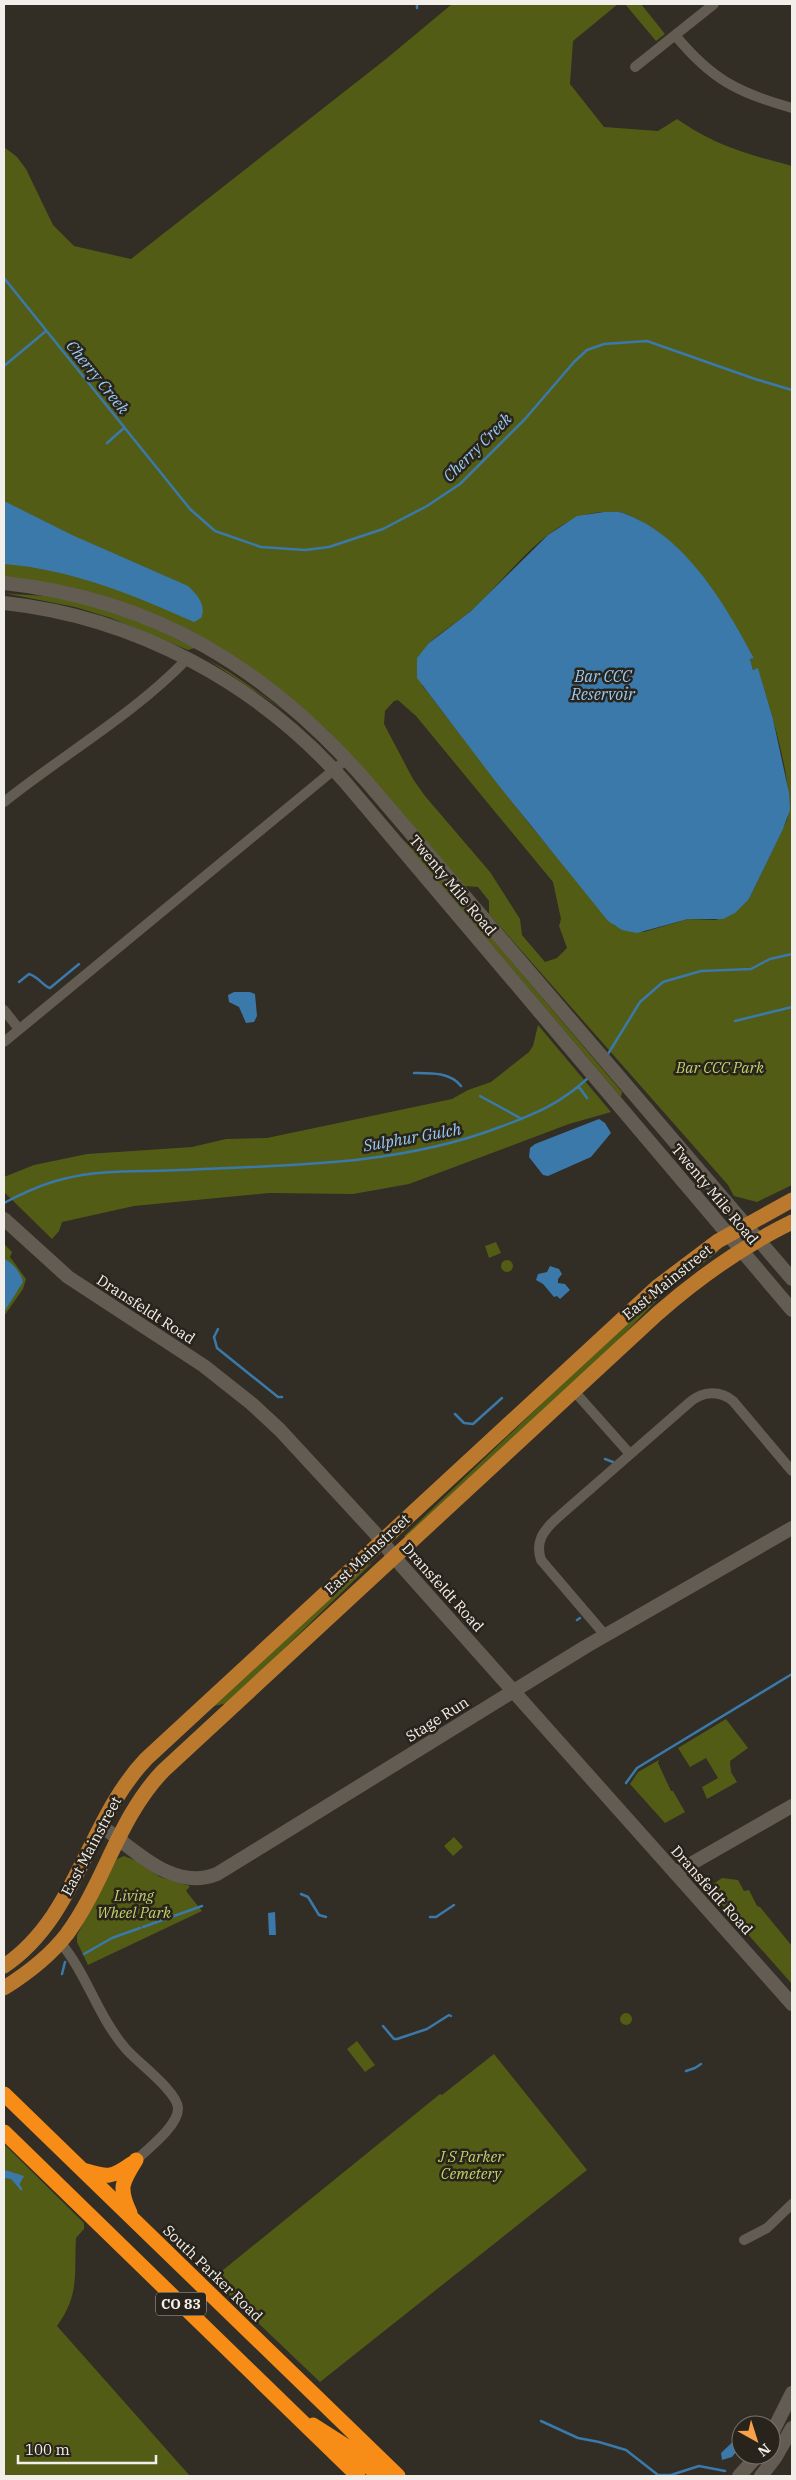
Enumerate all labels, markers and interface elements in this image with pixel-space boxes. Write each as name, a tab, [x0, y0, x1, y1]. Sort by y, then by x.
water label: Cherry Creek	[62, 336, 134, 418]
water label: Cherry Creek	[438, 408, 516, 486]
water label: Bar CCC Reservoir	[570, 666, 636, 704]
street label: Twenty Mile Road	[405, 831, 501, 939]
park label: Bar CCC Park	[675, 1058, 764, 1077]
water label: Sulphur Gulch	[360, 1119, 463, 1156]
street label: Twenty Mile Road	[667, 1140, 763, 1248]
street label: East Mainstreet	[618, 1240, 716, 1324]
street label: Dransfeldt Road	[93, 1270, 199, 1348]
street label: East Mainstreet	[320, 1510, 414, 1598]
street label: Dransfeldt Road	[398, 1538, 488, 1636]
street label: Stage Run	[402, 1692, 472, 1746]
street label: East Mainstreet	[57, 1793, 125, 1899]
street label: Dransfeldt Road	[667, 1841, 757, 1939]
park label: Living Wheel Park	[97, 1886, 171, 1922]
park label: J S Parker Cemetery	[437, 2147, 504, 2183]
street label: South Parker Road	[159, 2221, 267, 2325]
road number: CO 83	[156, 2292, 206, 2316]
north arrow	[731, 2415, 781, 2465]
scale bar	[18, 2432, 155, 2464]
text: 100 m	[25, 2440, 70, 2459]
text: N	[754, 2440, 774, 2461]

